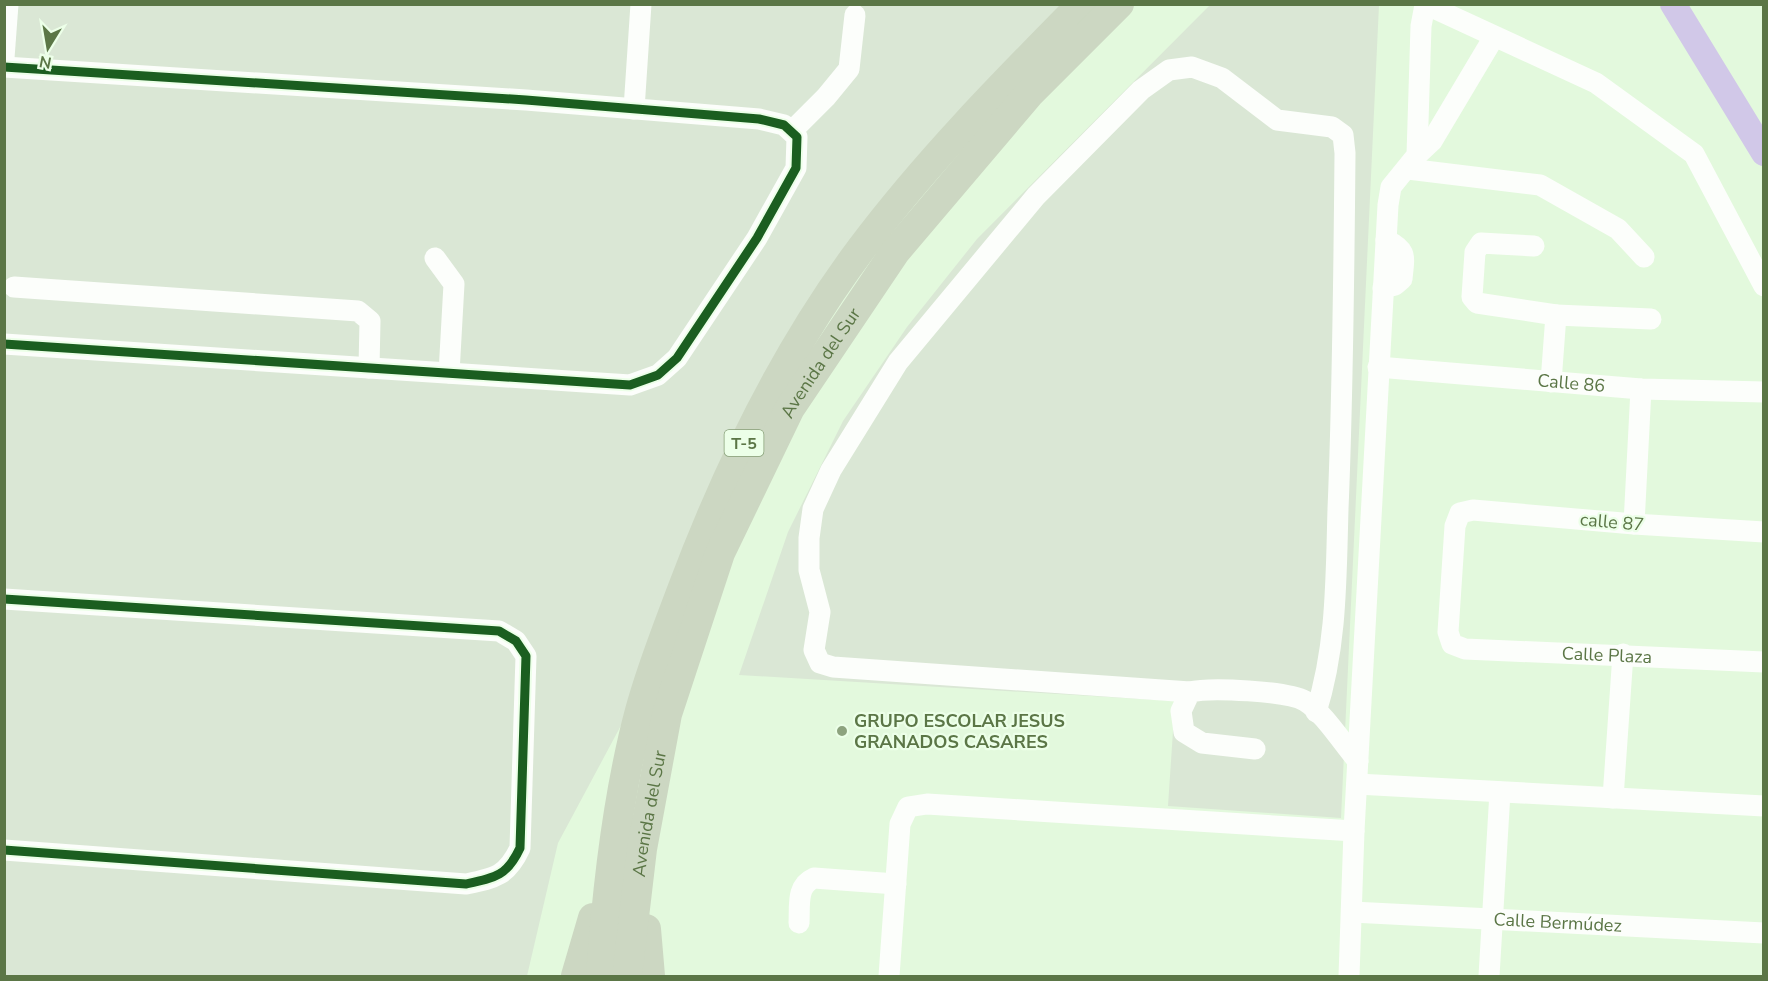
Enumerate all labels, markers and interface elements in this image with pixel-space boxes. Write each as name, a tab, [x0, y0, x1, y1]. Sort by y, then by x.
north arrow	[18, 18, 78, 78]
text: N	[37, 50, 53, 74]
street label: Avenida del Sur	[775, 303, 866, 422]
street label: Calle 86	[1537, 368, 1606, 398]
road number: T-5	[724, 430, 764, 456]
street label: calle 87	[1579, 507, 1645, 537]
street label: Calle Plaza	[1561, 641, 1653, 669]
place label: GRUPO ESCOLAR JESUS GRANADOS CASARES	[854, 709, 1065, 754]
marker: GRUPO ESCOLAR JESUS GRANADOS CASARES	[835, 724, 849, 738]
street label: Avenida del Sur	[627, 748, 672, 878]
street label: Calle Bermúdez	[1493, 907, 1622, 938]

